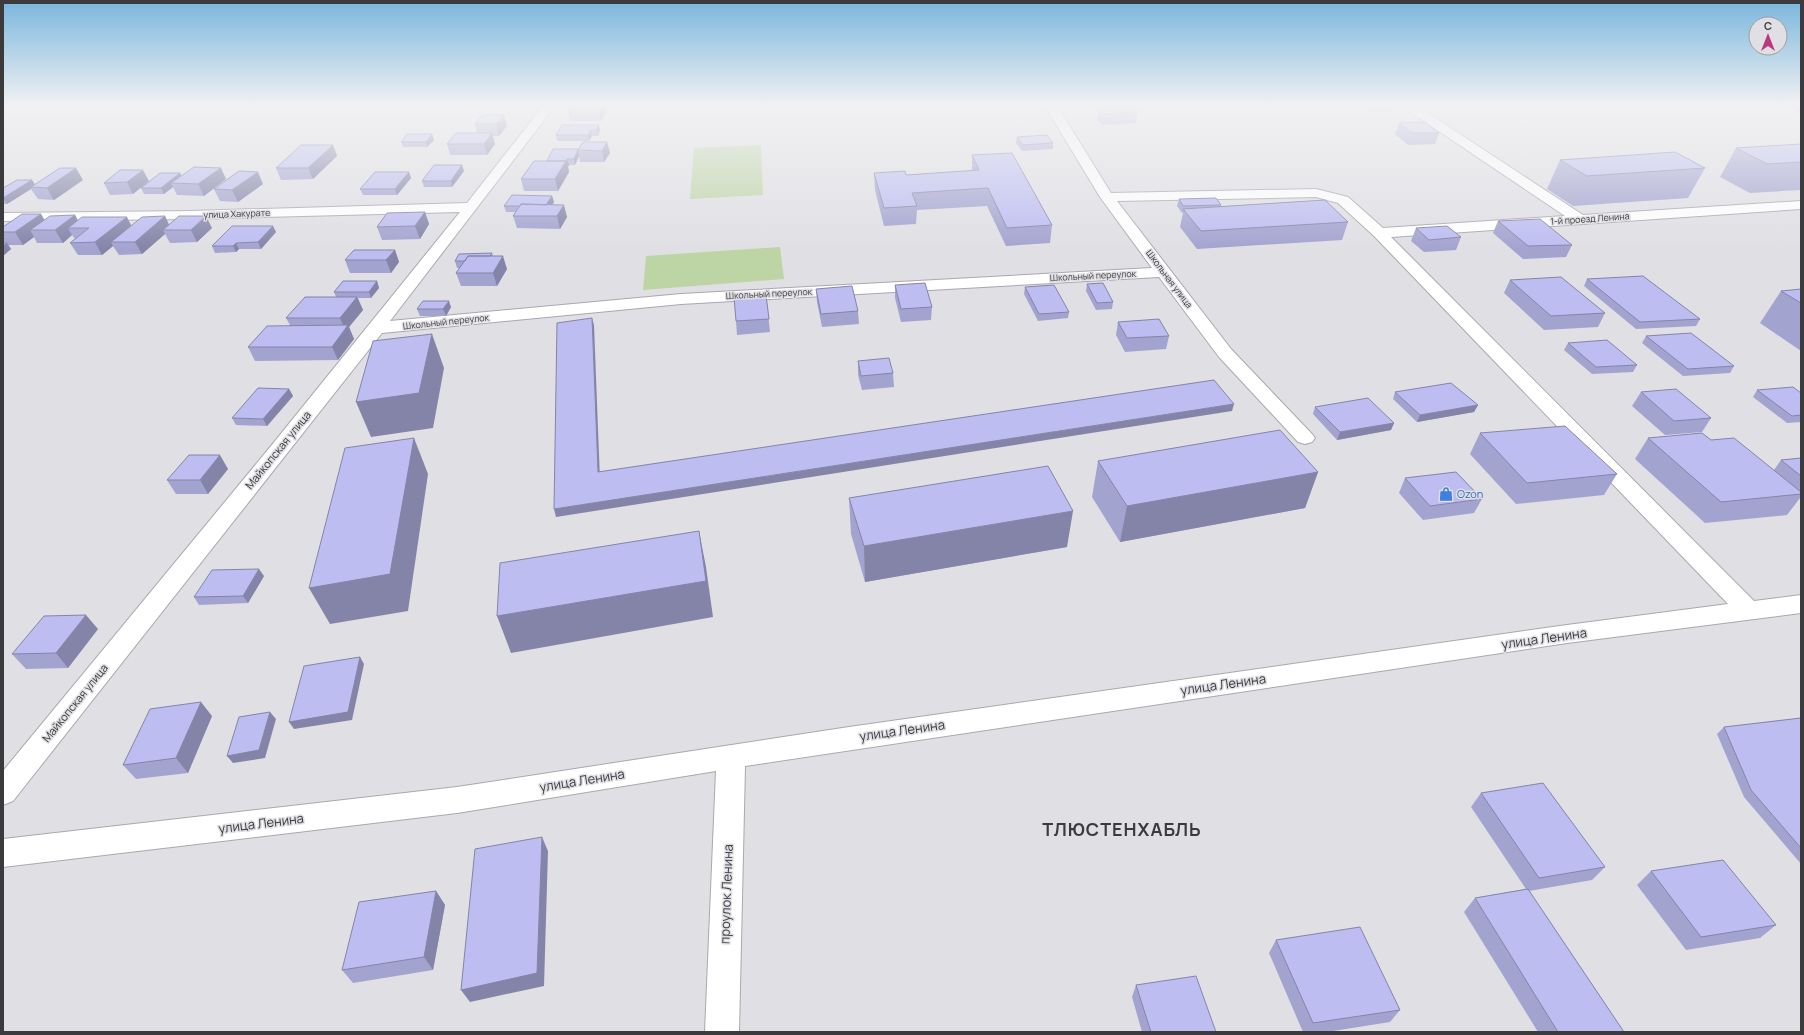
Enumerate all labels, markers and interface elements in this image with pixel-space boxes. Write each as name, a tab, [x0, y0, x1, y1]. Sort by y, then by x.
north arrow	[1748, 16, 1788, 56]
text: С	[1764, 18, 1772, 33]
street label: улица Хакурате	[203, 206, 271, 221]
street label: 1-й проезд Ленина	[1550, 209, 1630, 228]
street label: Школьная улица	[1143, 247, 1196, 311]
street label: Школьный переулок	[1049, 267, 1137, 284]
street label: Школьный переулок	[725, 285, 813, 302]
street label: Школьный переулок	[402, 310, 490, 332]
street label: Майкопская улица	[241, 407, 314, 492]
shop icon: Ozon	[1438, 486, 1454, 502]
place label: Ozon	[1457, 486, 1483, 501]
street label: улица Ленина	[1500, 623, 1588, 653]
street label: Майкопская улица	[38, 660, 111, 745]
street label: улица Ленина	[1179, 669, 1267, 699]
street label: улица Ленина	[858, 715, 946, 745]
street label: улица Ленина	[538, 764, 626, 796]
street label: улица Ленина	[217, 809, 305, 837]
district label: ТЛЮСТЕНХАБЛЬ	[1042, 817, 1202, 841]
street label: проулок Ленина	[715, 844, 737, 944]

